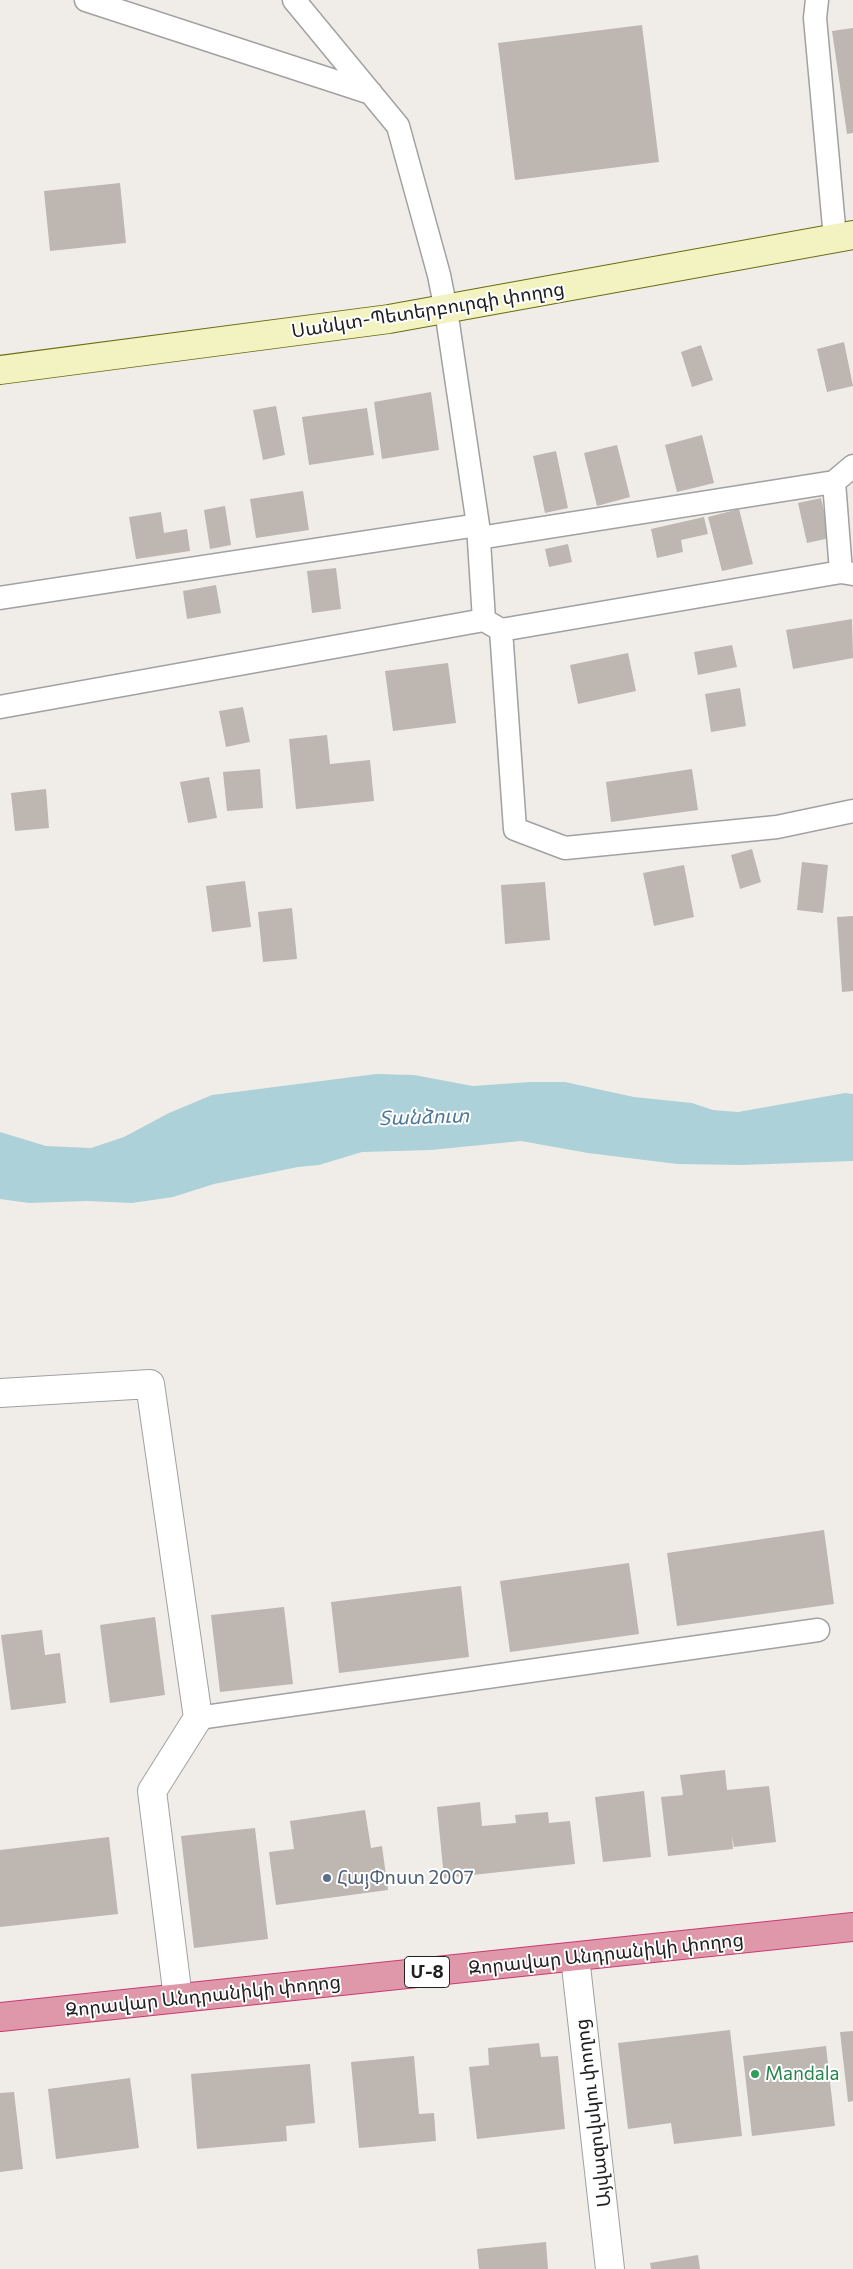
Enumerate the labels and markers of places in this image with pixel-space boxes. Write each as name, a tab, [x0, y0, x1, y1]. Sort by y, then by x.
place label: ՀայՓոստ 2007	[337, 1867, 474, 1889]
marker: ՀայՓոստ 2007	[321, 1872, 333, 1884]
place label: Mandala	[765, 2063, 839, 2085]
marker: Mandala	[749, 2068, 761, 2080]

